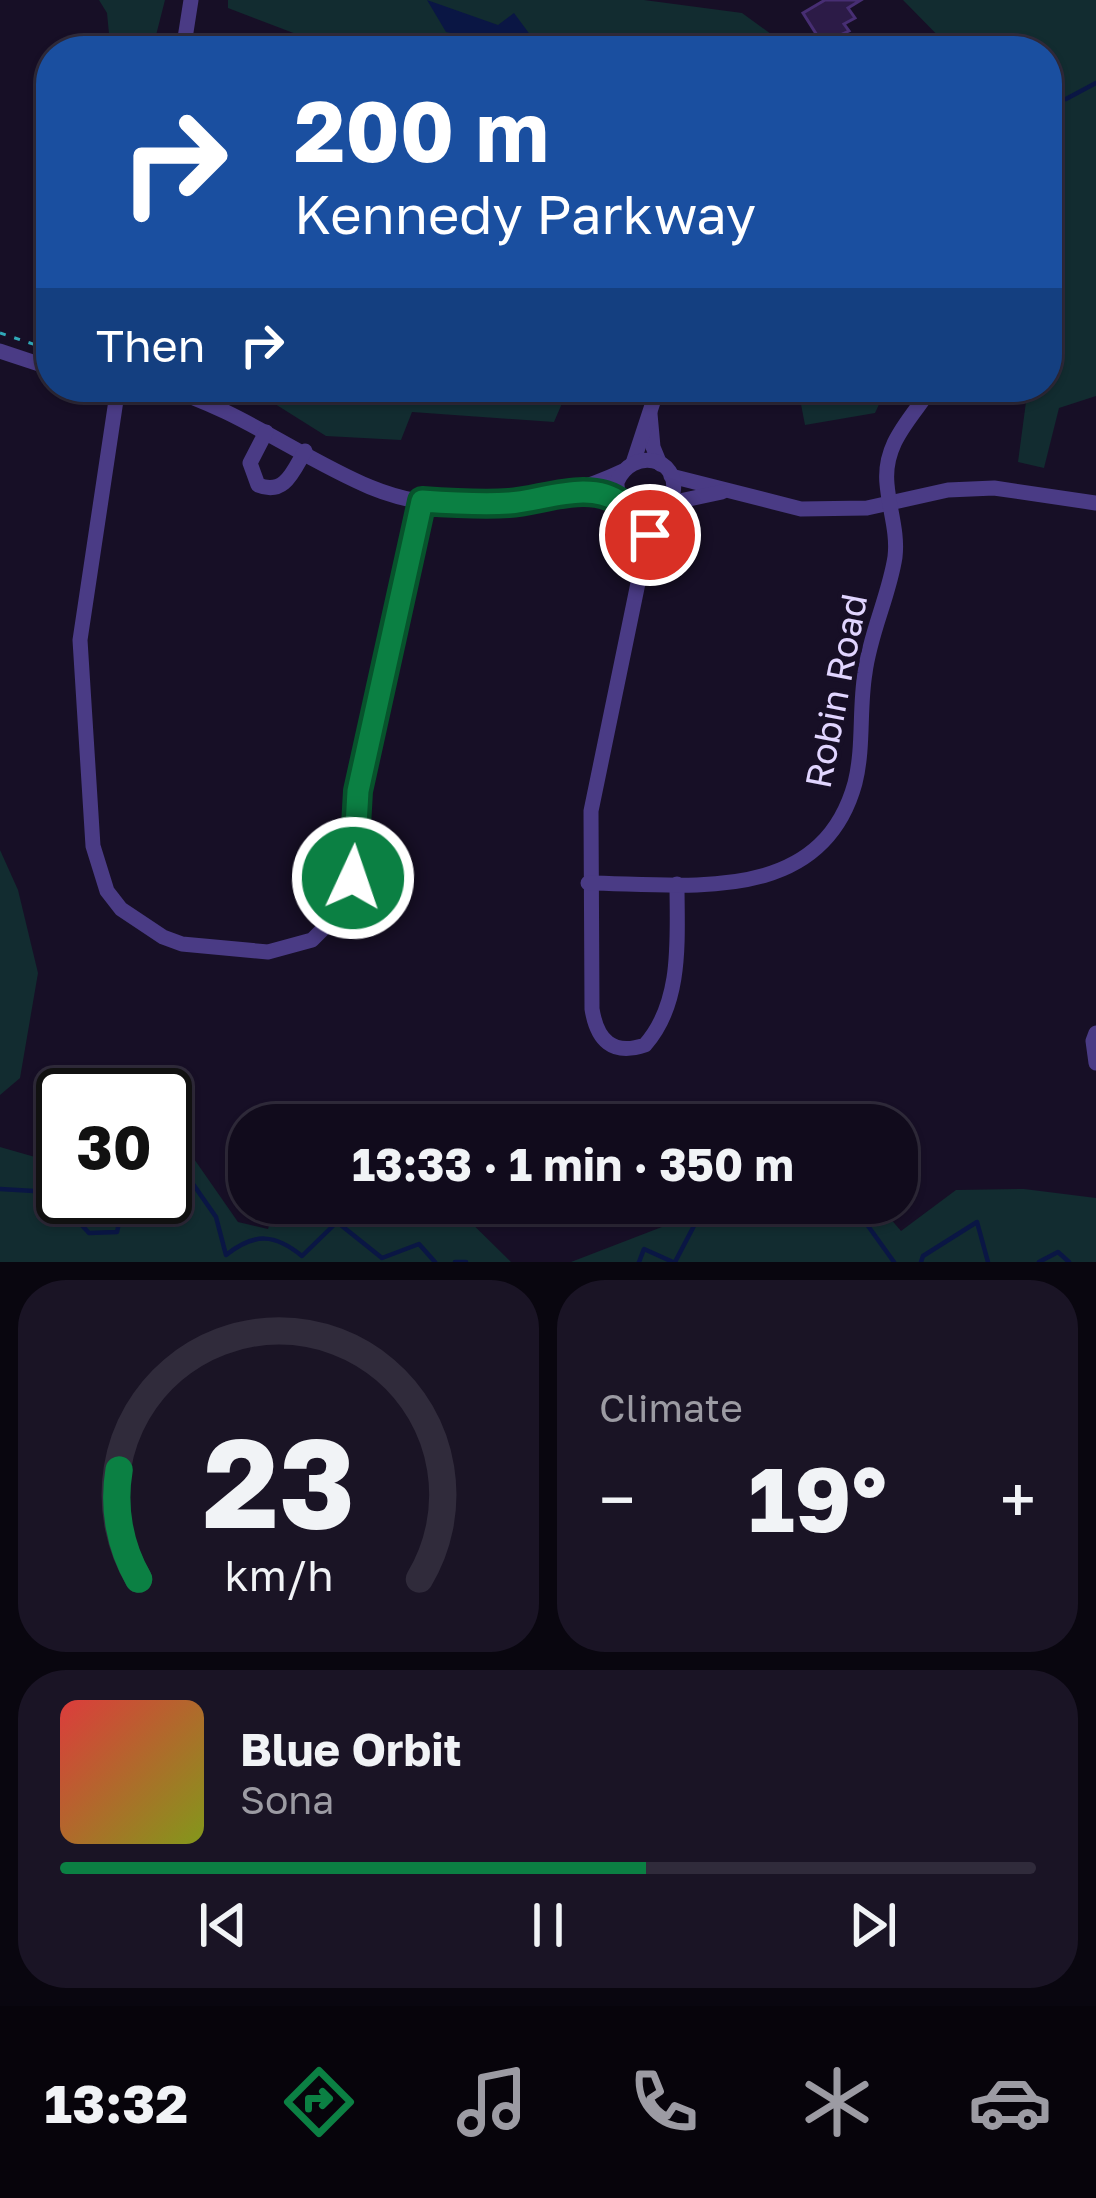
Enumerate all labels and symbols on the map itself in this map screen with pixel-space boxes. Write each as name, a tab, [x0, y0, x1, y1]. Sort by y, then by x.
pin	[599, 484, 701, 586]
street label: Robin Road	[796, 590, 875, 792]
position arrow	[290, 815, 416, 941]
speed limit sign: 30	[36, 1068, 192, 1224]

